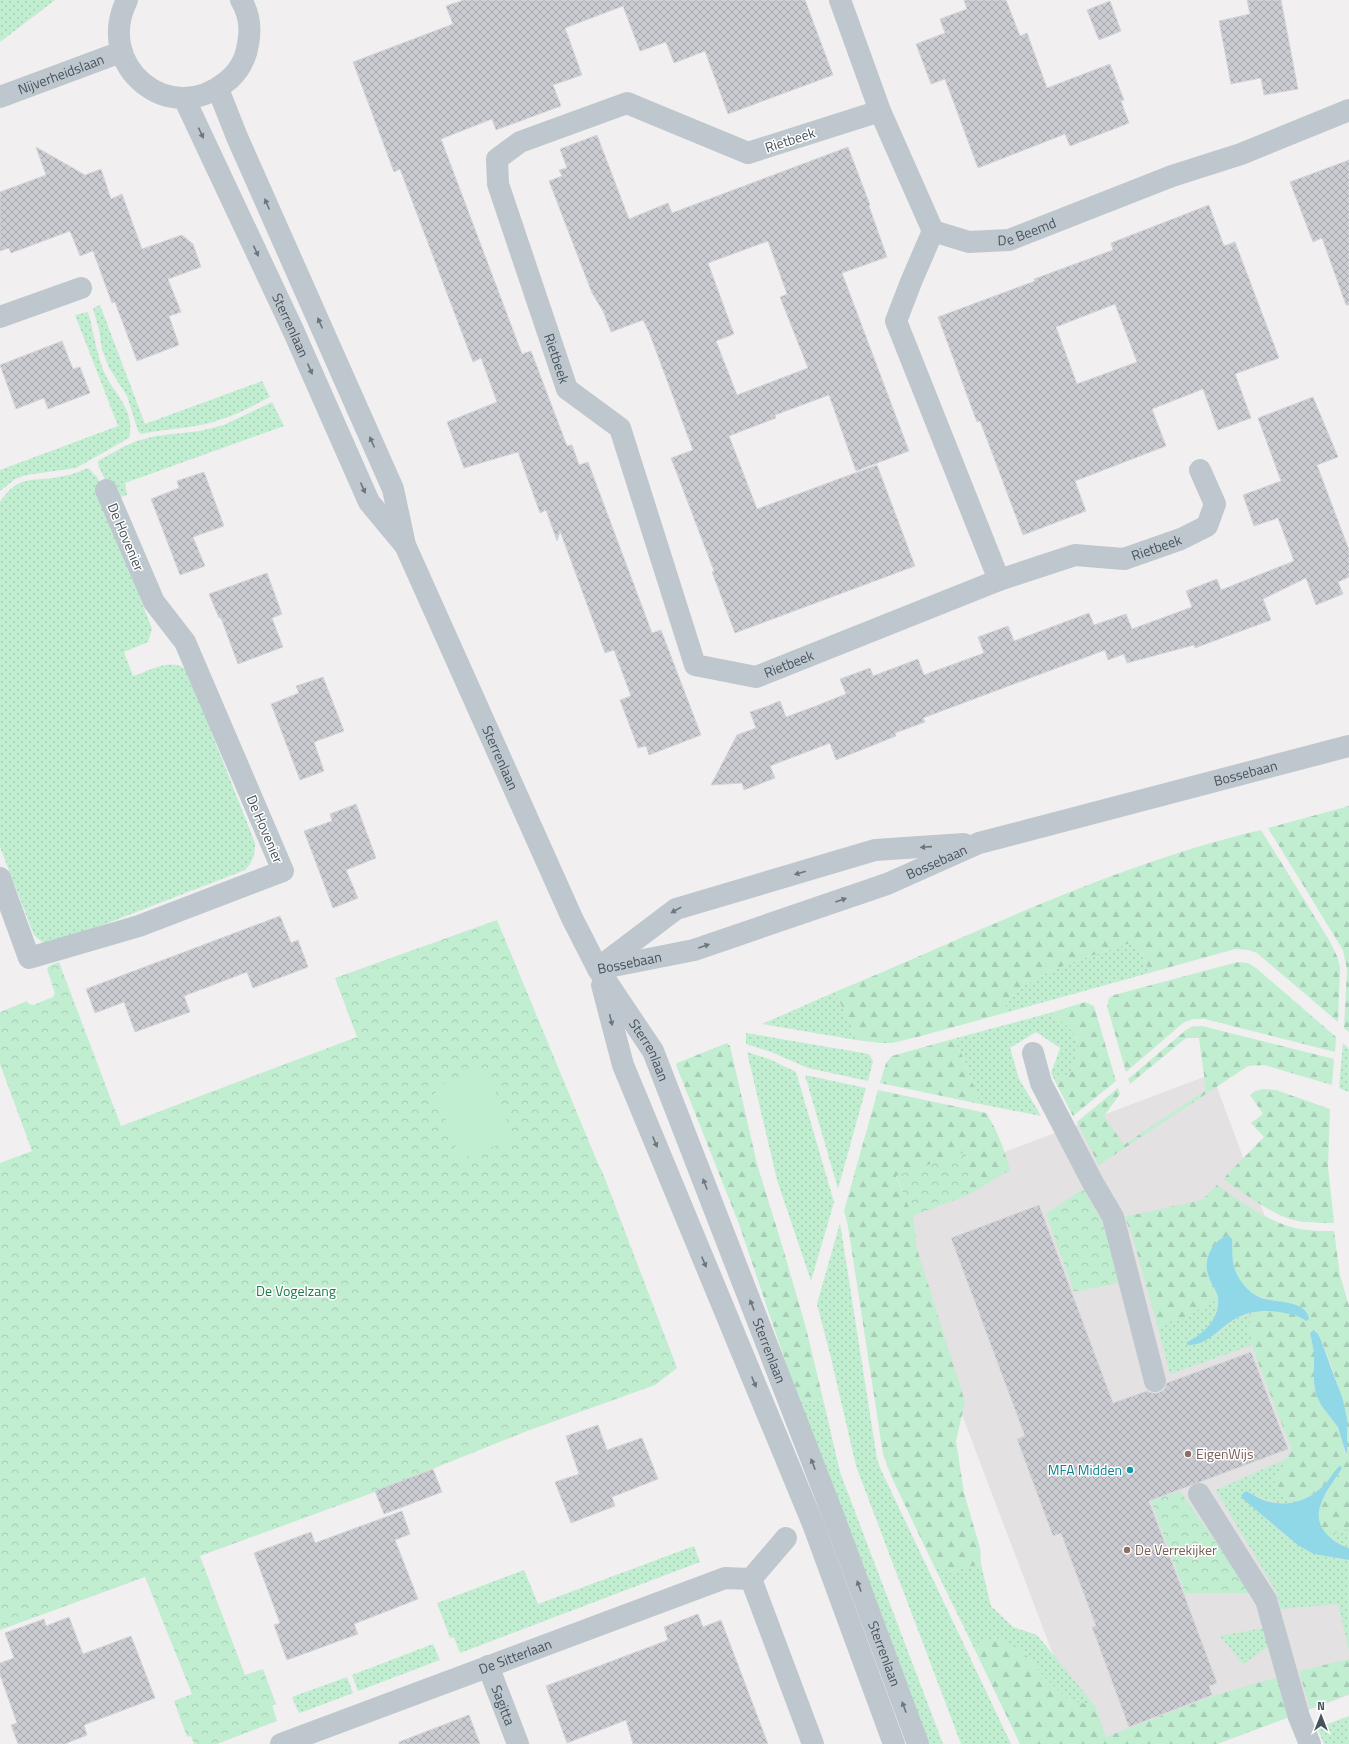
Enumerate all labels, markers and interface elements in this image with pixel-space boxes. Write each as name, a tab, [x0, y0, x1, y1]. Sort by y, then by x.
street label: Nijverheidslaan	[15, 48, 107, 100]
street label: Rietbeek	[762, 121, 818, 158]
one-way arrow	[198, 128, 204, 139]
one-way arrow	[264, 199, 270, 210]
street label: De Beemd	[997, 212, 1059, 251]
one-way arrow	[253, 245, 259, 257]
street label: Sterrenlaan	[267, 290, 315, 360]
one-way arrow	[316, 317, 322, 329]
street label: Rietbeek	[539, 330, 576, 386]
one-way arrow	[308, 364, 314, 376]
one-way arrow	[369, 436, 375, 448]
one-way arrow	[360, 483, 366, 495]
street label: De Hovenier	[103, 500, 150, 574]
street label: Rietbeek	[1128, 529, 1185, 566]
street label: Rietbeek	[761, 644, 817, 683]
street label: Sterrenlaan	[477, 722, 524, 793]
street label: Bossebaan	[1211, 754, 1279, 791]
street label: De Hovenier	[242, 792, 289, 866]
street label: Bossebaan	[902, 839, 970, 884]
one-way arrow	[920, 843, 932, 850]
one-way arrow	[793, 870, 805, 876]
one-way arrow	[835, 897, 847, 903]
one-way arrow	[670, 907, 682, 914]
one-way arrow	[699, 943, 711, 949]
street label: Bossebaan	[595, 946, 663, 979]
one-way arrow	[608, 1014, 614, 1026]
street label: Sterrenlaan	[624, 1014, 675, 1084]
one-way arrow	[652, 1137, 658, 1149]
one-way arrow	[701, 1178, 707, 1190]
one-way arrow	[702, 1257, 708, 1269]
park label: De Vogelzang	[256, 1280, 336, 1301]
one-way arrow	[748, 1299, 754, 1311]
street label: Sterrenlaan	[748, 1315, 792, 1386]
one-way arrow	[751, 1377, 757, 1388]
place label: EigenWijs	[1196, 1443, 1253, 1464]
marker: EigenWijs	[1183, 1449, 1193, 1459]
one-way arrow	[809, 1458, 815, 1470]
place label: MFA Midden	[1048, 1459, 1122, 1480]
marker: MFA Midden	[1125, 1465, 1135, 1475]
place label: De Verrekijker	[1135, 1539, 1217, 1560]
marker: De Verrekijker	[1122, 1545, 1132, 1555]
one-way arrow	[855, 1579, 861, 1591]
street label: Sterrenlaan	[863, 1618, 907, 1689]
street label: De Sitterlaan	[476, 1633, 554, 1679]
street label: Sagitta	[486, 1682, 521, 1728]
north arrow	[1301, 1696, 1341, 1736]
text: N	[1317, 1698, 1325, 1714]
one-way arrow	[901, 1701, 907, 1713]

